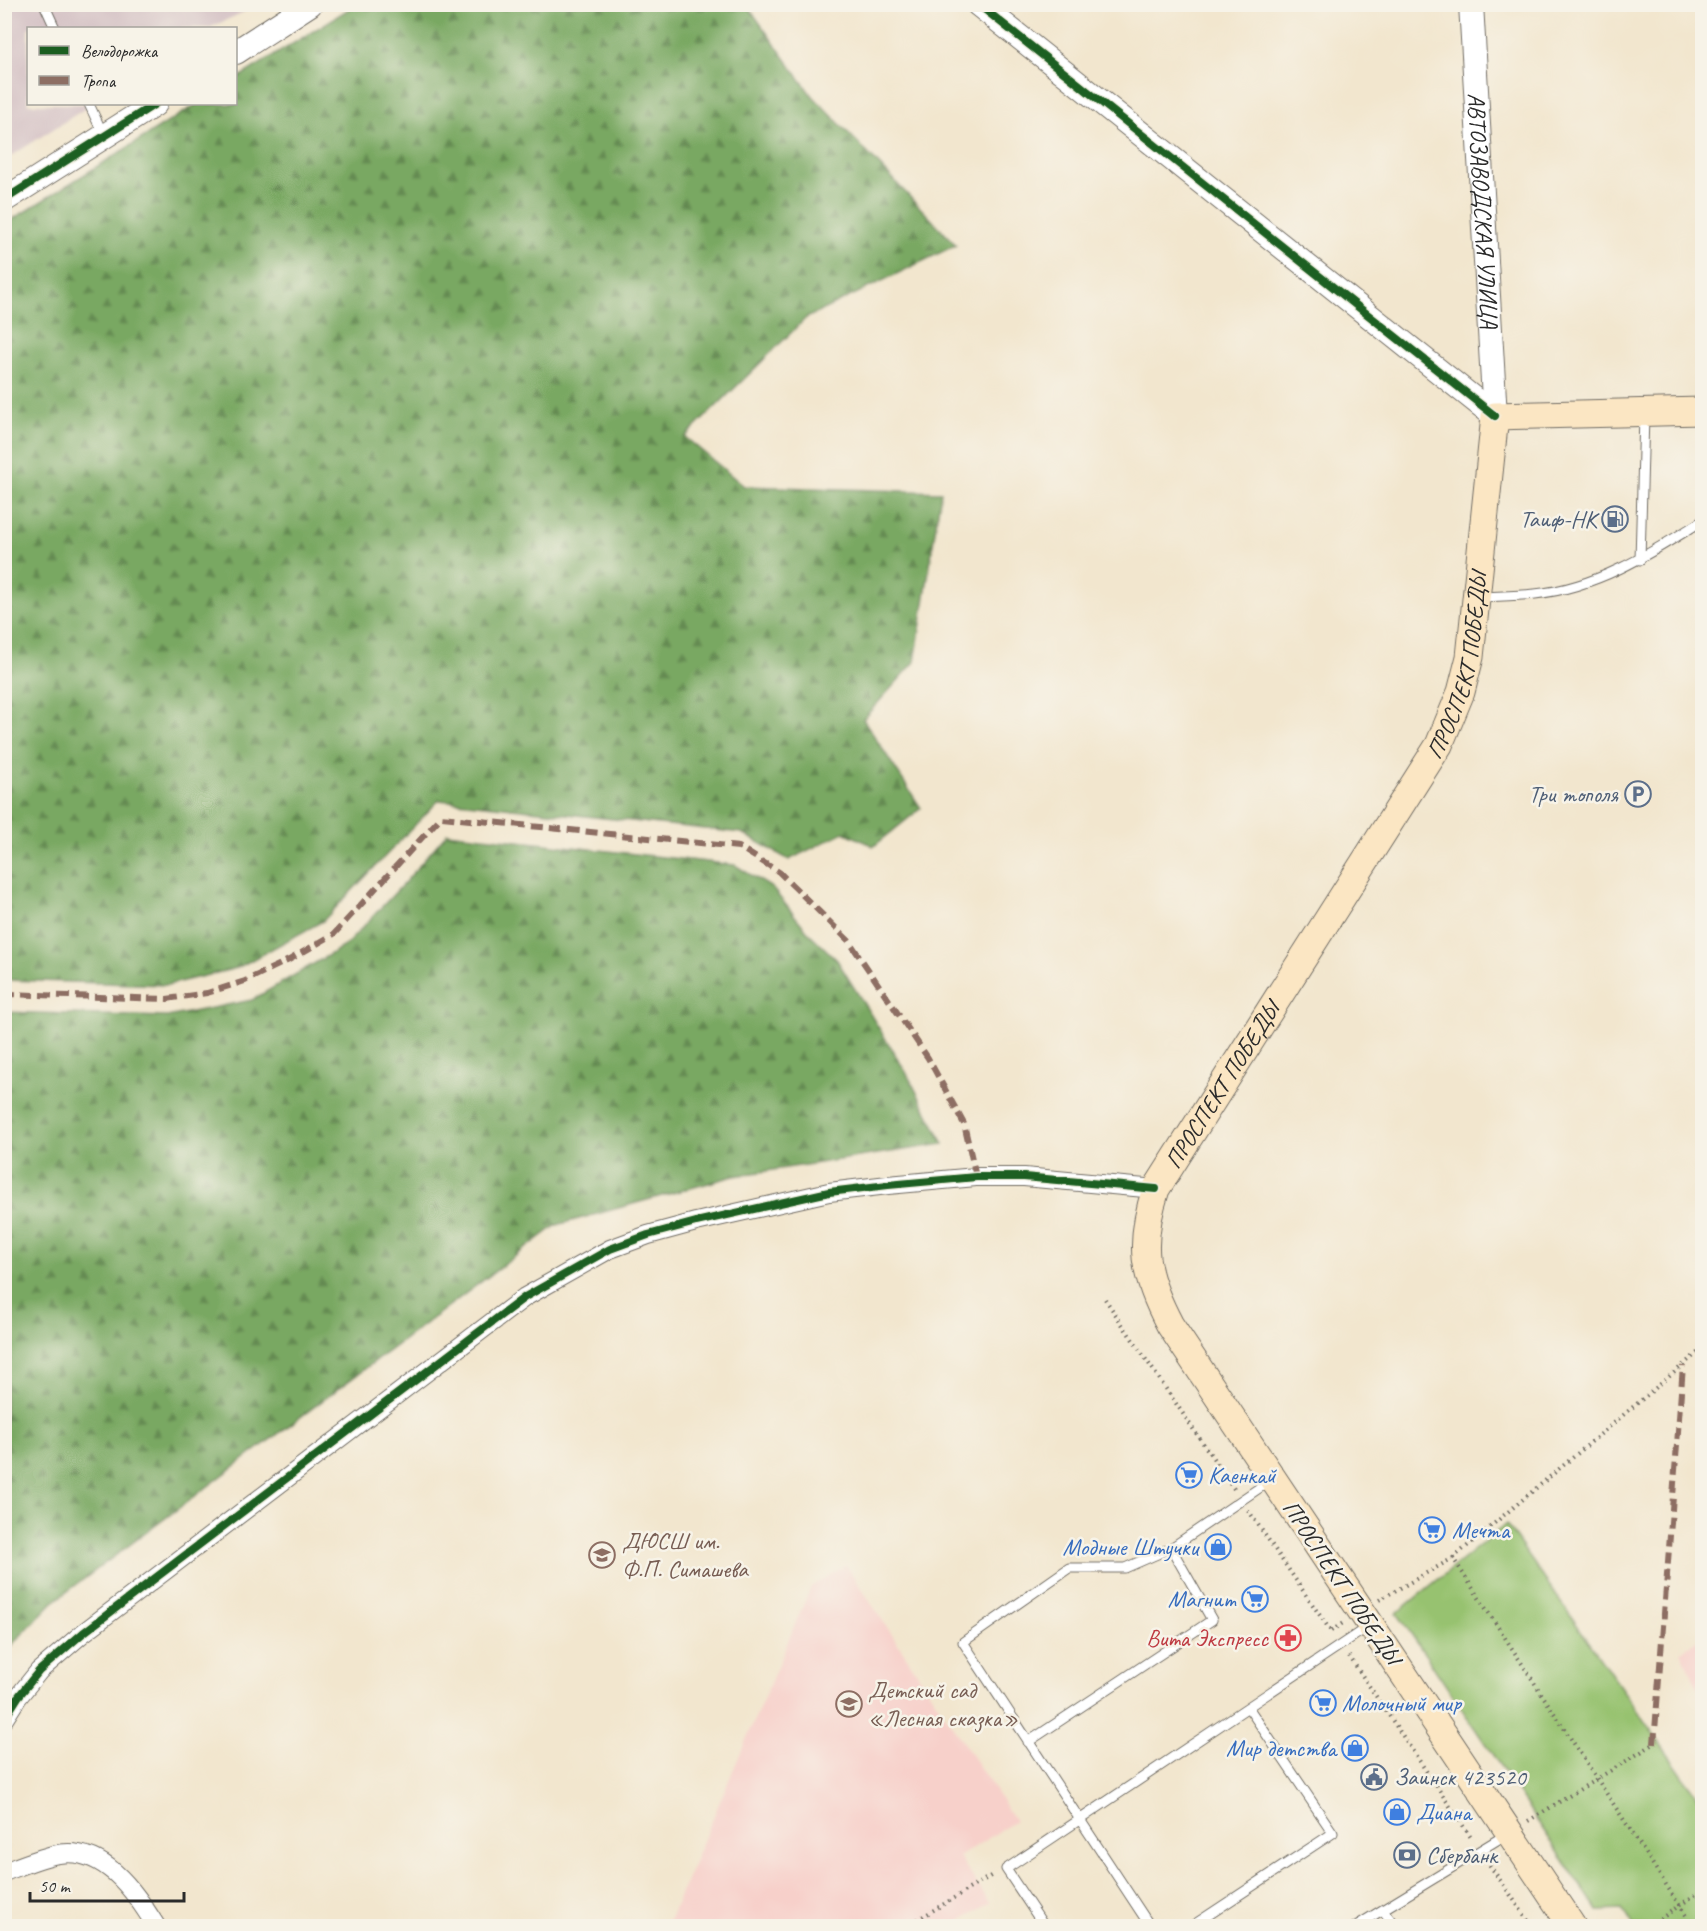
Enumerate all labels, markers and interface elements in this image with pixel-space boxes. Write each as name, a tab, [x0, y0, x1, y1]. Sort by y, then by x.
legend	[27, 27, 237, 105]
text: Велодорожка	[81, 40, 159, 62]
text: Тропа	[81, 70, 117, 92]
street label: АВТОЗАВОДСКАЯ УЛИЦА	[1461, 92, 1505, 330]
place label: Таиф-НК	[1520, 504, 1600, 534]
fuel station icon: Таиф-НК	[1600, 504, 1630, 534]
street label: ПРОСПЕКТ ПОБЕДЫ	[1419, 567, 1494, 764]
place label: Три тополя	[1529, 779, 1619, 809]
parking icon: Три тополя	[1623, 779, 1653, 809]
street label: ПРОСПЕКТ ПОБЕДЫ	[1158, 993, 1289, 1174]
supermarket icon: Каенкай	[1174, 1460, 1204, 1490]
place label: Каенкай	[1208, 1460, 1278, 1490]
street label: ПРОСПЕКТ ПОБЕДЫ	[1276, 1494, 1410, 1673]
supermarket icon: Мечта	[1417, 1515, 1447, 1545]
place label: Мечта	[1452, 1515, 1511, 1545]
place label: ДЮСШ им. Ф.П. Симашева	[622, 1526, 749, 1584]
place label: Модные Штучки	[1062, 1532, 1200, 1562]
shop icon: Модные Штучки	[1203, 1532, 1233, 1562]
school or university icon: ДЮСШ им. Ф.П. Симашева	[587, 1540, 617, 1570]
place label: Магнит	[1168, 1584, 1237, 1614]
supermarket icon: Магнит	[1240, 1584, 1270, 1614]
place label: Вита Экспресс	[1146, 1623, 1269, 1653]
pharmacy icon: Вита Экспресс	[1273, 1623, 1303, 1653]
place label: Детский сад «Лесная сказка»	[868, 1675, 1018, 1733]
supermarket icon: Молочный мир	[1308, 1688, 1338, 1718]
place label: Молочный мир	[1342, 1688, 1463, 1718]
school or university icon: Детский сад «Лесная сказка»	[834, 1689, 864, 1719]
place label: Мир детства	[1226, 1733, 1338, 1763]
shop icon: Мир детства	[1340, 1733, 1370, 1763]
public building icon: Заинск 423520	[1359, 1762, 1389, 1792]
place label: Заинск 423520	[1394, 1762, 1528, 1792]
shop icon: Диана	[1382, 1797, 1412, 1827]
place label: Диана	[1416, 1797, 1473, 1827]
bank icon: Сбербанк	[1392, 1840, 1422, 1870]
place label: Сбербанк	[1426, 1840, 1499, 1870]
scale bar	[30, 1865, 184, 1903]
text: 50 m	[39, 1875, 72, 1897]

